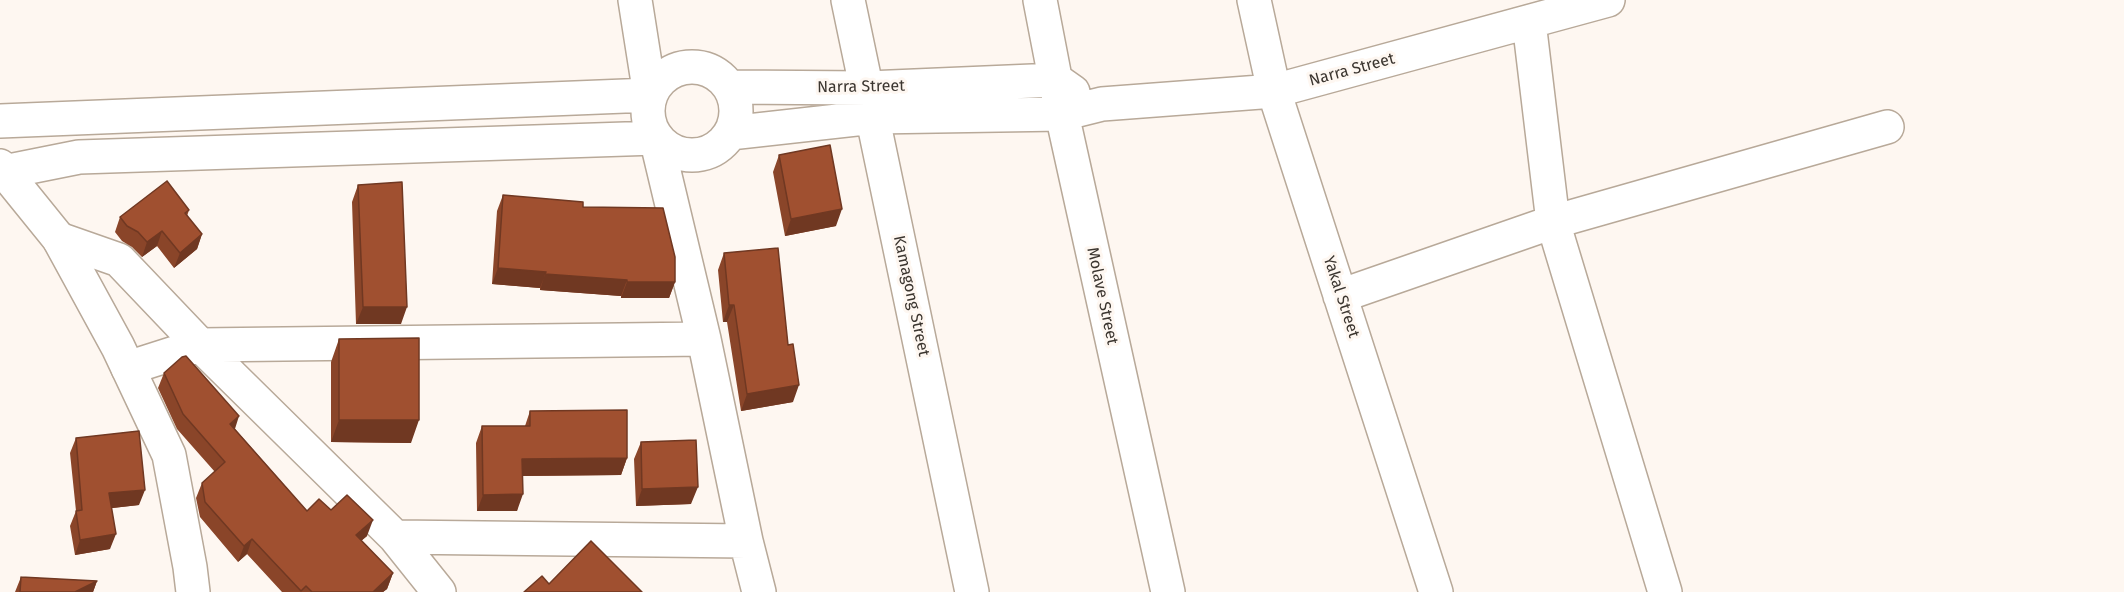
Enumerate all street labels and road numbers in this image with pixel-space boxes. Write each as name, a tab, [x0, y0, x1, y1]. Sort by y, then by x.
street label: Narra Street	[1307, 49, 1397, 91]
street label: Narra Street	[817, 77, 905, 97]
street label: Kamagong Street	[889, 234, 933, 358]
street label: Molave Street	[1082, 246, 1122, 346]
street label: Yakal Street	[1319, 254, 1363, 340]

